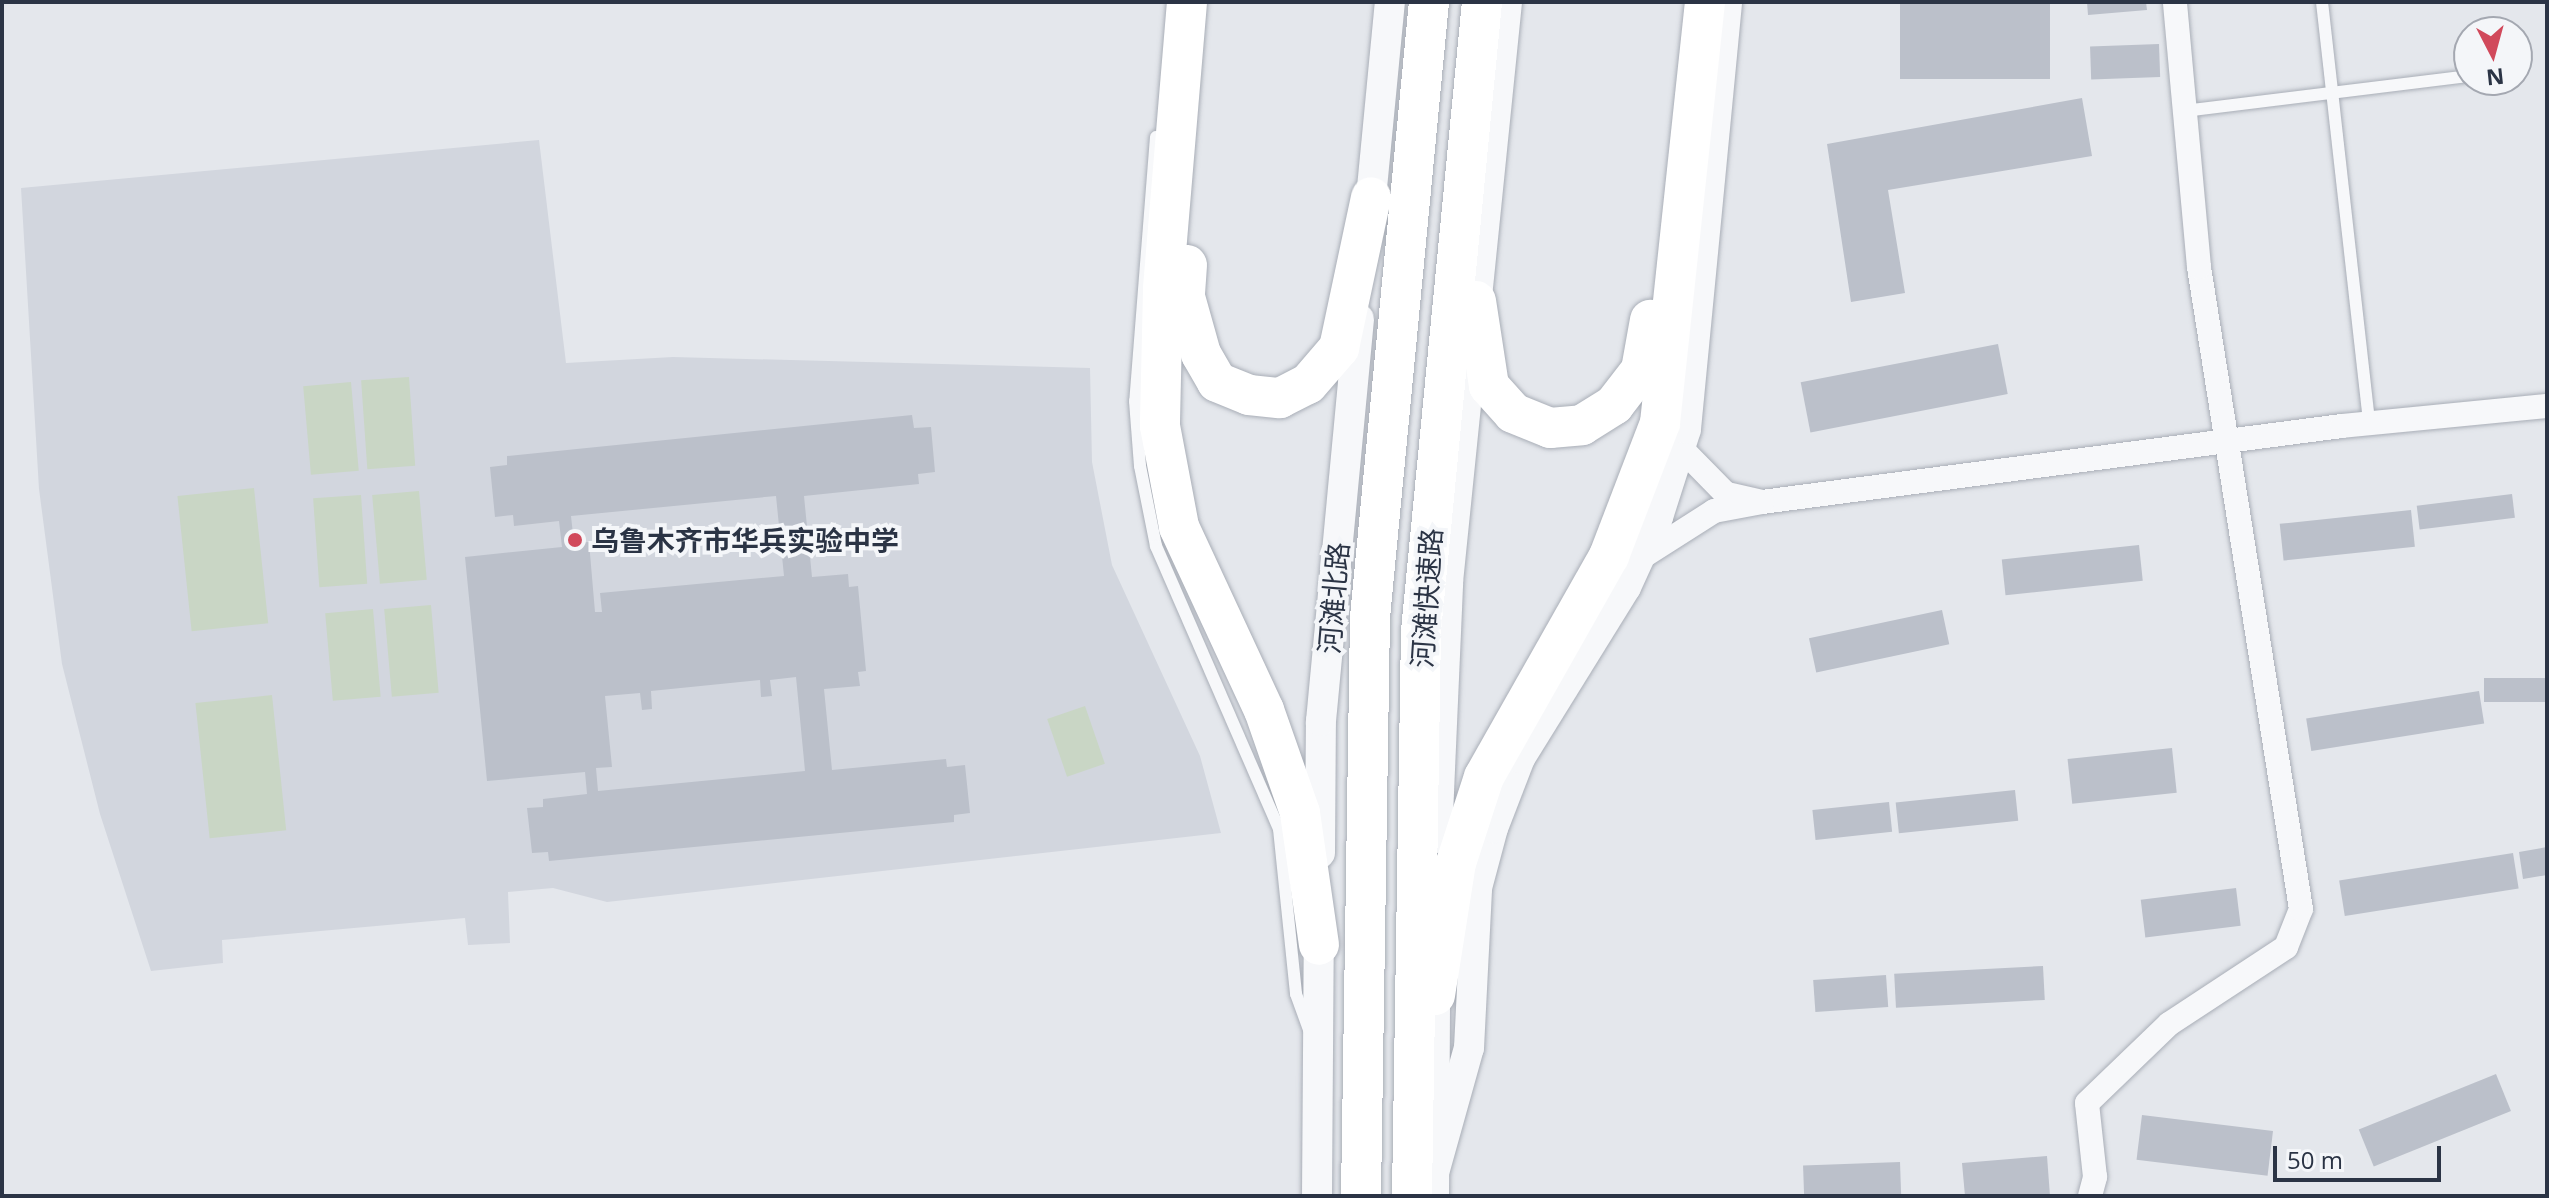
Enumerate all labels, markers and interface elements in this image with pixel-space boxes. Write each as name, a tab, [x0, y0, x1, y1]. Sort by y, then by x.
north arrow	[2453, 16, 2533, 96]
text: N	[2485, 62, 2506, 94]
place label: 乌鲁木齐市华兵实验中学	[591, 523, 899, 557]
street label: 河滩快速路	[1404, 527, 1448, 669]
marker: 乌鲁木齐市华兵实验中学	[566, 531, 584, 549]
street label: 河滩北路	[1311, 541, 1355, 655]
scale bar	[2277, 1130, 2445, 1180]
text: 50 m	[2287, 1143, 2343, 1176]

